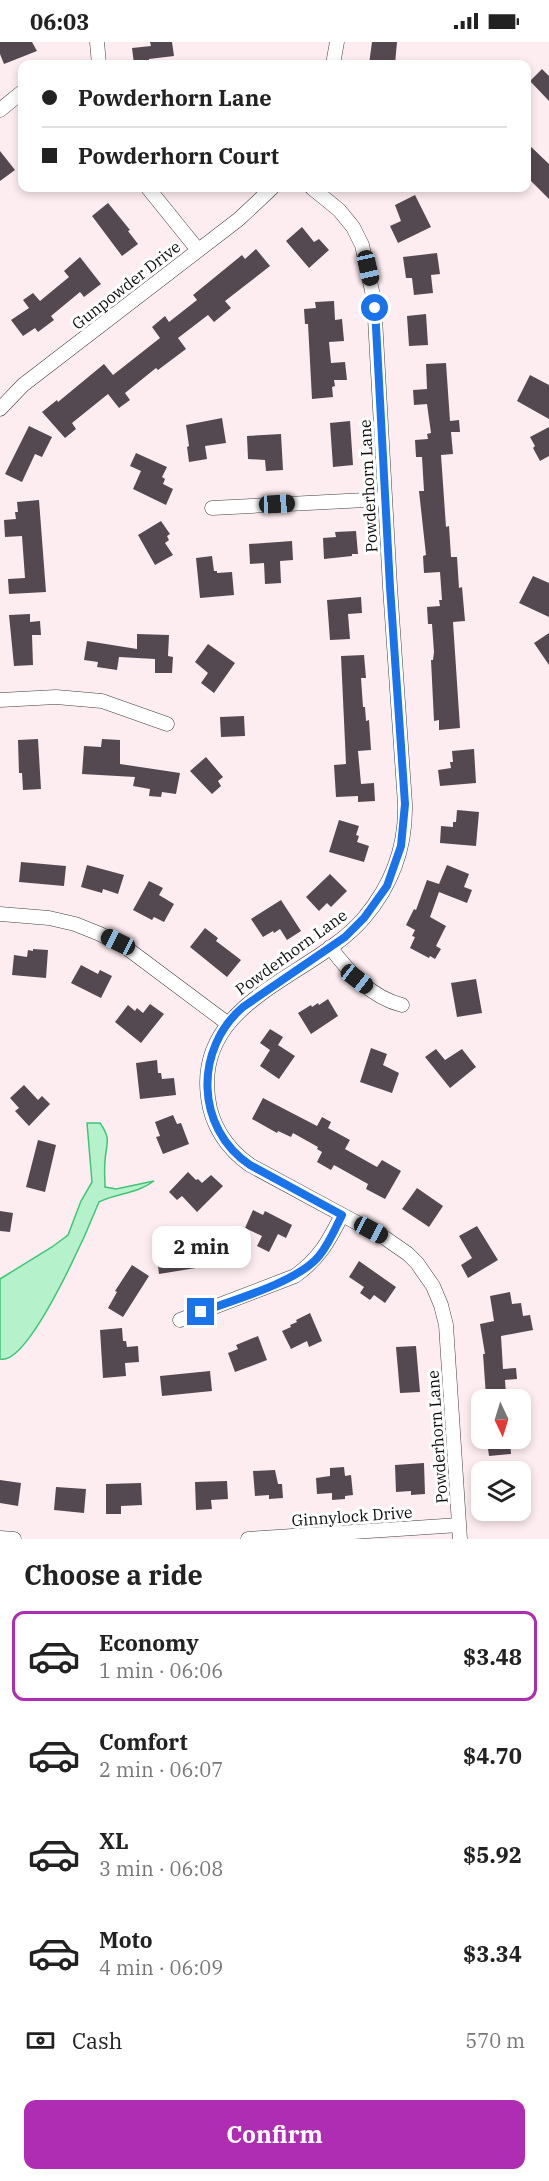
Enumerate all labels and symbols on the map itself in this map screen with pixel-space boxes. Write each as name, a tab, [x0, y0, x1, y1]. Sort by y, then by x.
street label: Gunpowder Drive	[68, 236, 184, 334]
car	[355, 248, 381, 288]
route start	[361, 294, 388, 321]
street label: Powderhorn Lane	[355, 419, 381, 553]
car	[259, 494, 295, 514]
street label: Powderhorn Lane	[231, 905, 351, 999]
car	[98, 926, 138, 958]
car	[337, 961, 377, 997]
car	[351, 1214, 391, 1246]
callout: 2 min	[152, 1225, 250, 1267]
route end	[187, 1298, 214, 1325]
street label: Powderhorn Lane	[422, 1370, 452, 1504]
north arrow	[471, 1389, 531, 1449]
street label: Ginnylock Drive	[291, 1502, 413, 1530]

